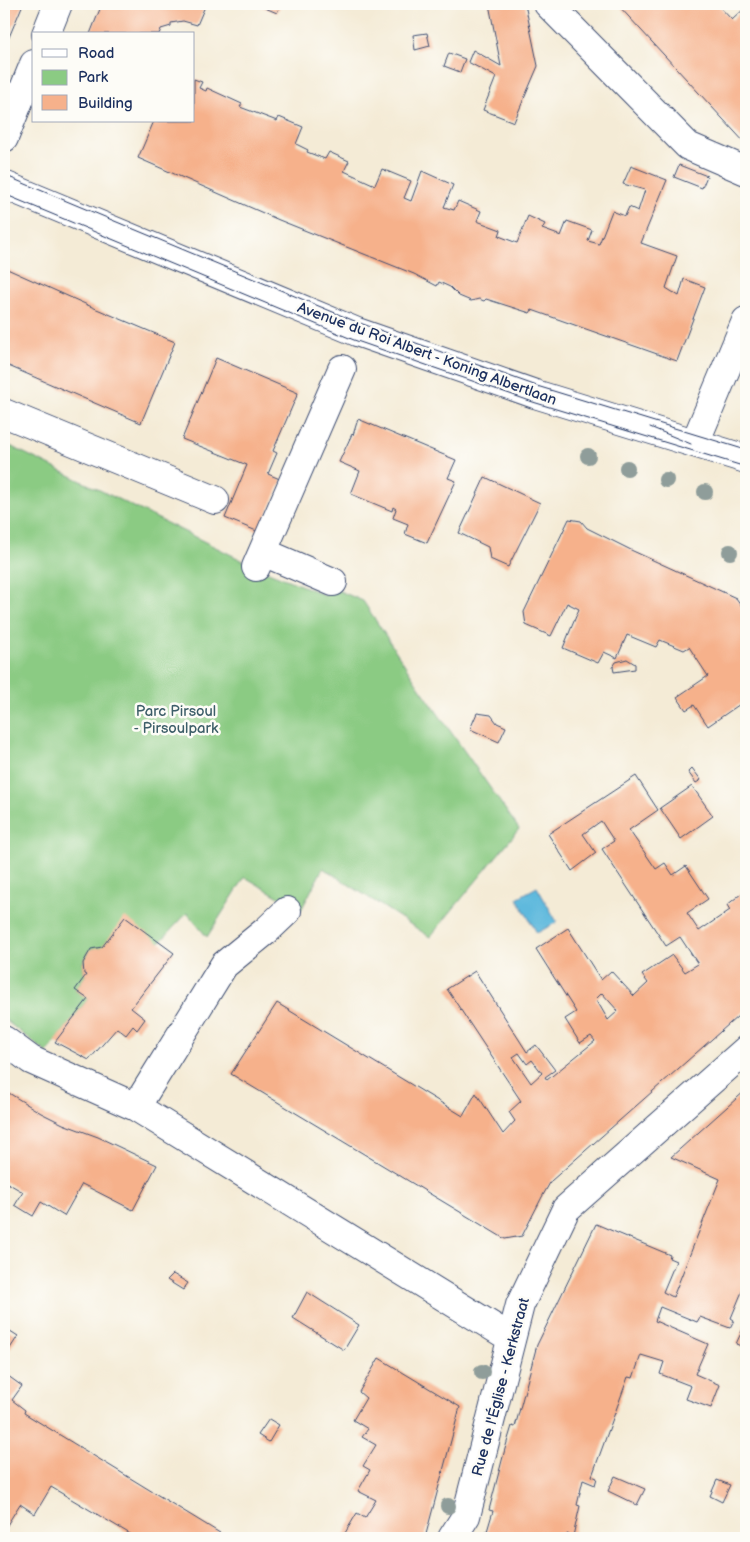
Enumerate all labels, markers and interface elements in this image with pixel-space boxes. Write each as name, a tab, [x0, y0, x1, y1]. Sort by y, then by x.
legend	[32, 32, 195, 122]
text: Road	[78, 44, 114, 63]
text: Park	[78, 68, 109, 87]
text: Building	[78, 94, 133, 113]
street label: Avenue du Roi Albert - Koning Albertlaan	[295, 298, 559, 410]
park label: Parc Pirsoul - Pirsoulpark	[134, 702, 219, 738]
street label: Rue de l'Église - Kerkstraat	[468, 1295, 534, 1478]

